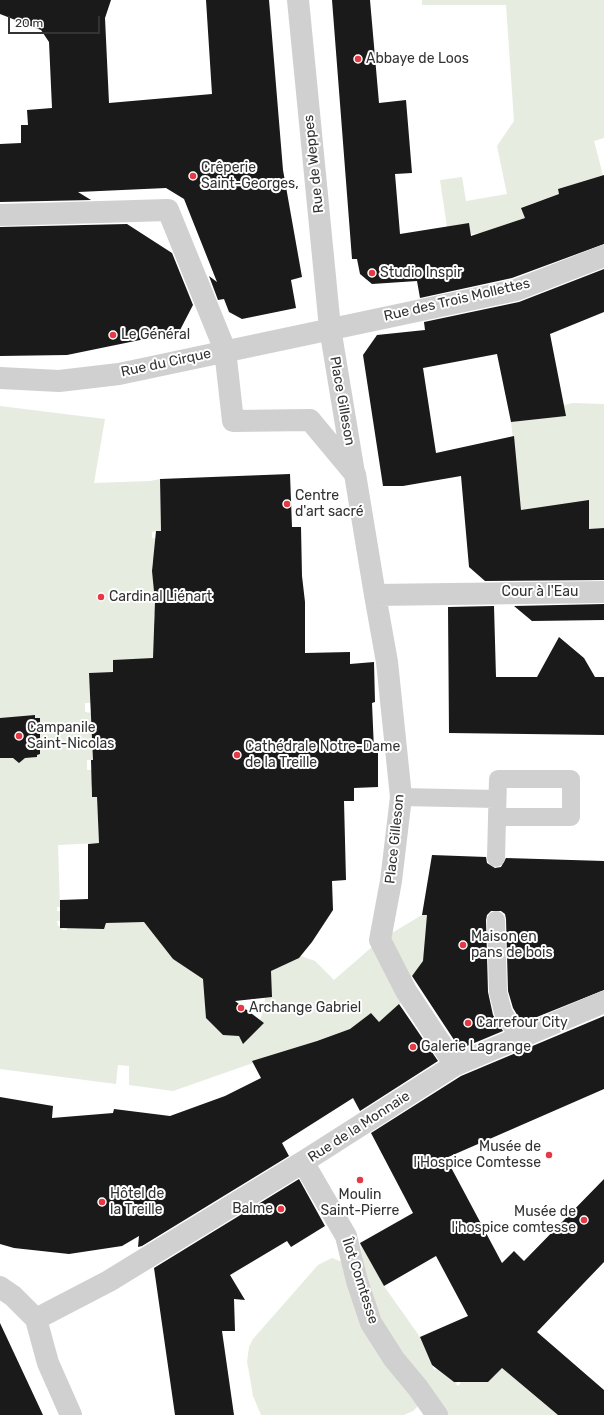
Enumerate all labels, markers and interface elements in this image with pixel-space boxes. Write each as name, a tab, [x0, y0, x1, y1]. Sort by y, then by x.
scale bar	[10, 8, 102, 34]
text: 20 m	[15, 16, 43, 30]
place label: Abbaye de Loos	[366, 51, 469, 67]
marker: Abbaye de Loos	[353, 54, 363, 64]
street label: Rue de Weppes	[300, 114, 328, 214]
place label: Crêperie Saint-Georges,	[201, 160, 299, 192]
marker: Crêperie Saint-Georges,	[188, 171, 198, 181]
place label: Studio Inspir	[380, 265, 462, 281]
marker: Studio Inspir	[367, 268, 377, 278]
street label: Rue des Trois Mollettes	[382, 275, 532, 325]
place label: Le Général	[121, 327, 190, 343]
marker: Le Général	[108, 330, 118, 340]
street label: Rue du Cirque	[119, 345, 213, 381]
street label: Place Gilleson	[326, 355, 358, 447]
place label: Centre d'art sacré	[295, 488, 364, 520]
marker: Centre d'art sacré	[282, 499, 292, 509]
street label: Cour à l'Eau	[502, 584, 578, 600]
place label: Cardinal Liénart	[109, 589, 212, 605]
marker: Cardinal Liénart	[96, 592, 106, 602]
place label: Campanile Saint-Nicolas	[27, 720, 114, 752]
marker: Campanile Saint-Nicolas	[14, 731, 24, 741]
place label: Cathédrale Notre-Dame de la Treille	[245, 739, 400, 772]
marker: Cathédrale Notre-Dame de la Treille	[232, 750, 242, 760]
street label: Place Gilleson	[382, 793, 408, 885]
place label: Maison en pans de bois	[471, 929, 553, 962]
marker: Maison en pans de bois	[458, 940, 468, 950]
place label: Archange Gabriel	[249, 1000, 361, 1016]
marker: Archange Gabriel	[236, 1003, 246, 1013]
place label: Carrefour City	[476, 1015, 568, 1031]
marker: Carrefour City	[463, 1018, 473, 1028]
place label: Galerie Lagrange	[421, 1039, 531, 1055]
marker: Galerie Lagrange	[408, 1042, 418, 1052]
street label: Rue de la Monnaie	[305, 1088, 413, 1166]
place label: Musée de l'Hospice Comtesse	[414, 1139, 541, 1172]
marker: Musée de l'Hospice Comtesse	[544, 1150, 554, 1160]
marker: Moulin Saint-Pierre	[355, 1175, 365, 1185]
place label: Hôtel de la Treille	[110, 1186, 164, 1218]
place label: Moulin Saint-Pierre	[321, 1187, 399, 1220]
marker: Hôtel de la Treille	[97, 1197, 107, 1207]
place label: Balme	[232, 1201, 273, 1217]
marker: Balme	[276, 1204, 286, 1214]
place label: Musée de l'hospice comtesse	[452, 1204, 576, 1236]
marker: Musée de l'hospice comtesse	[579, 1215, 589, 1225]
street label: Îlot Comtesse	[338, 1236, 382, 1326]

